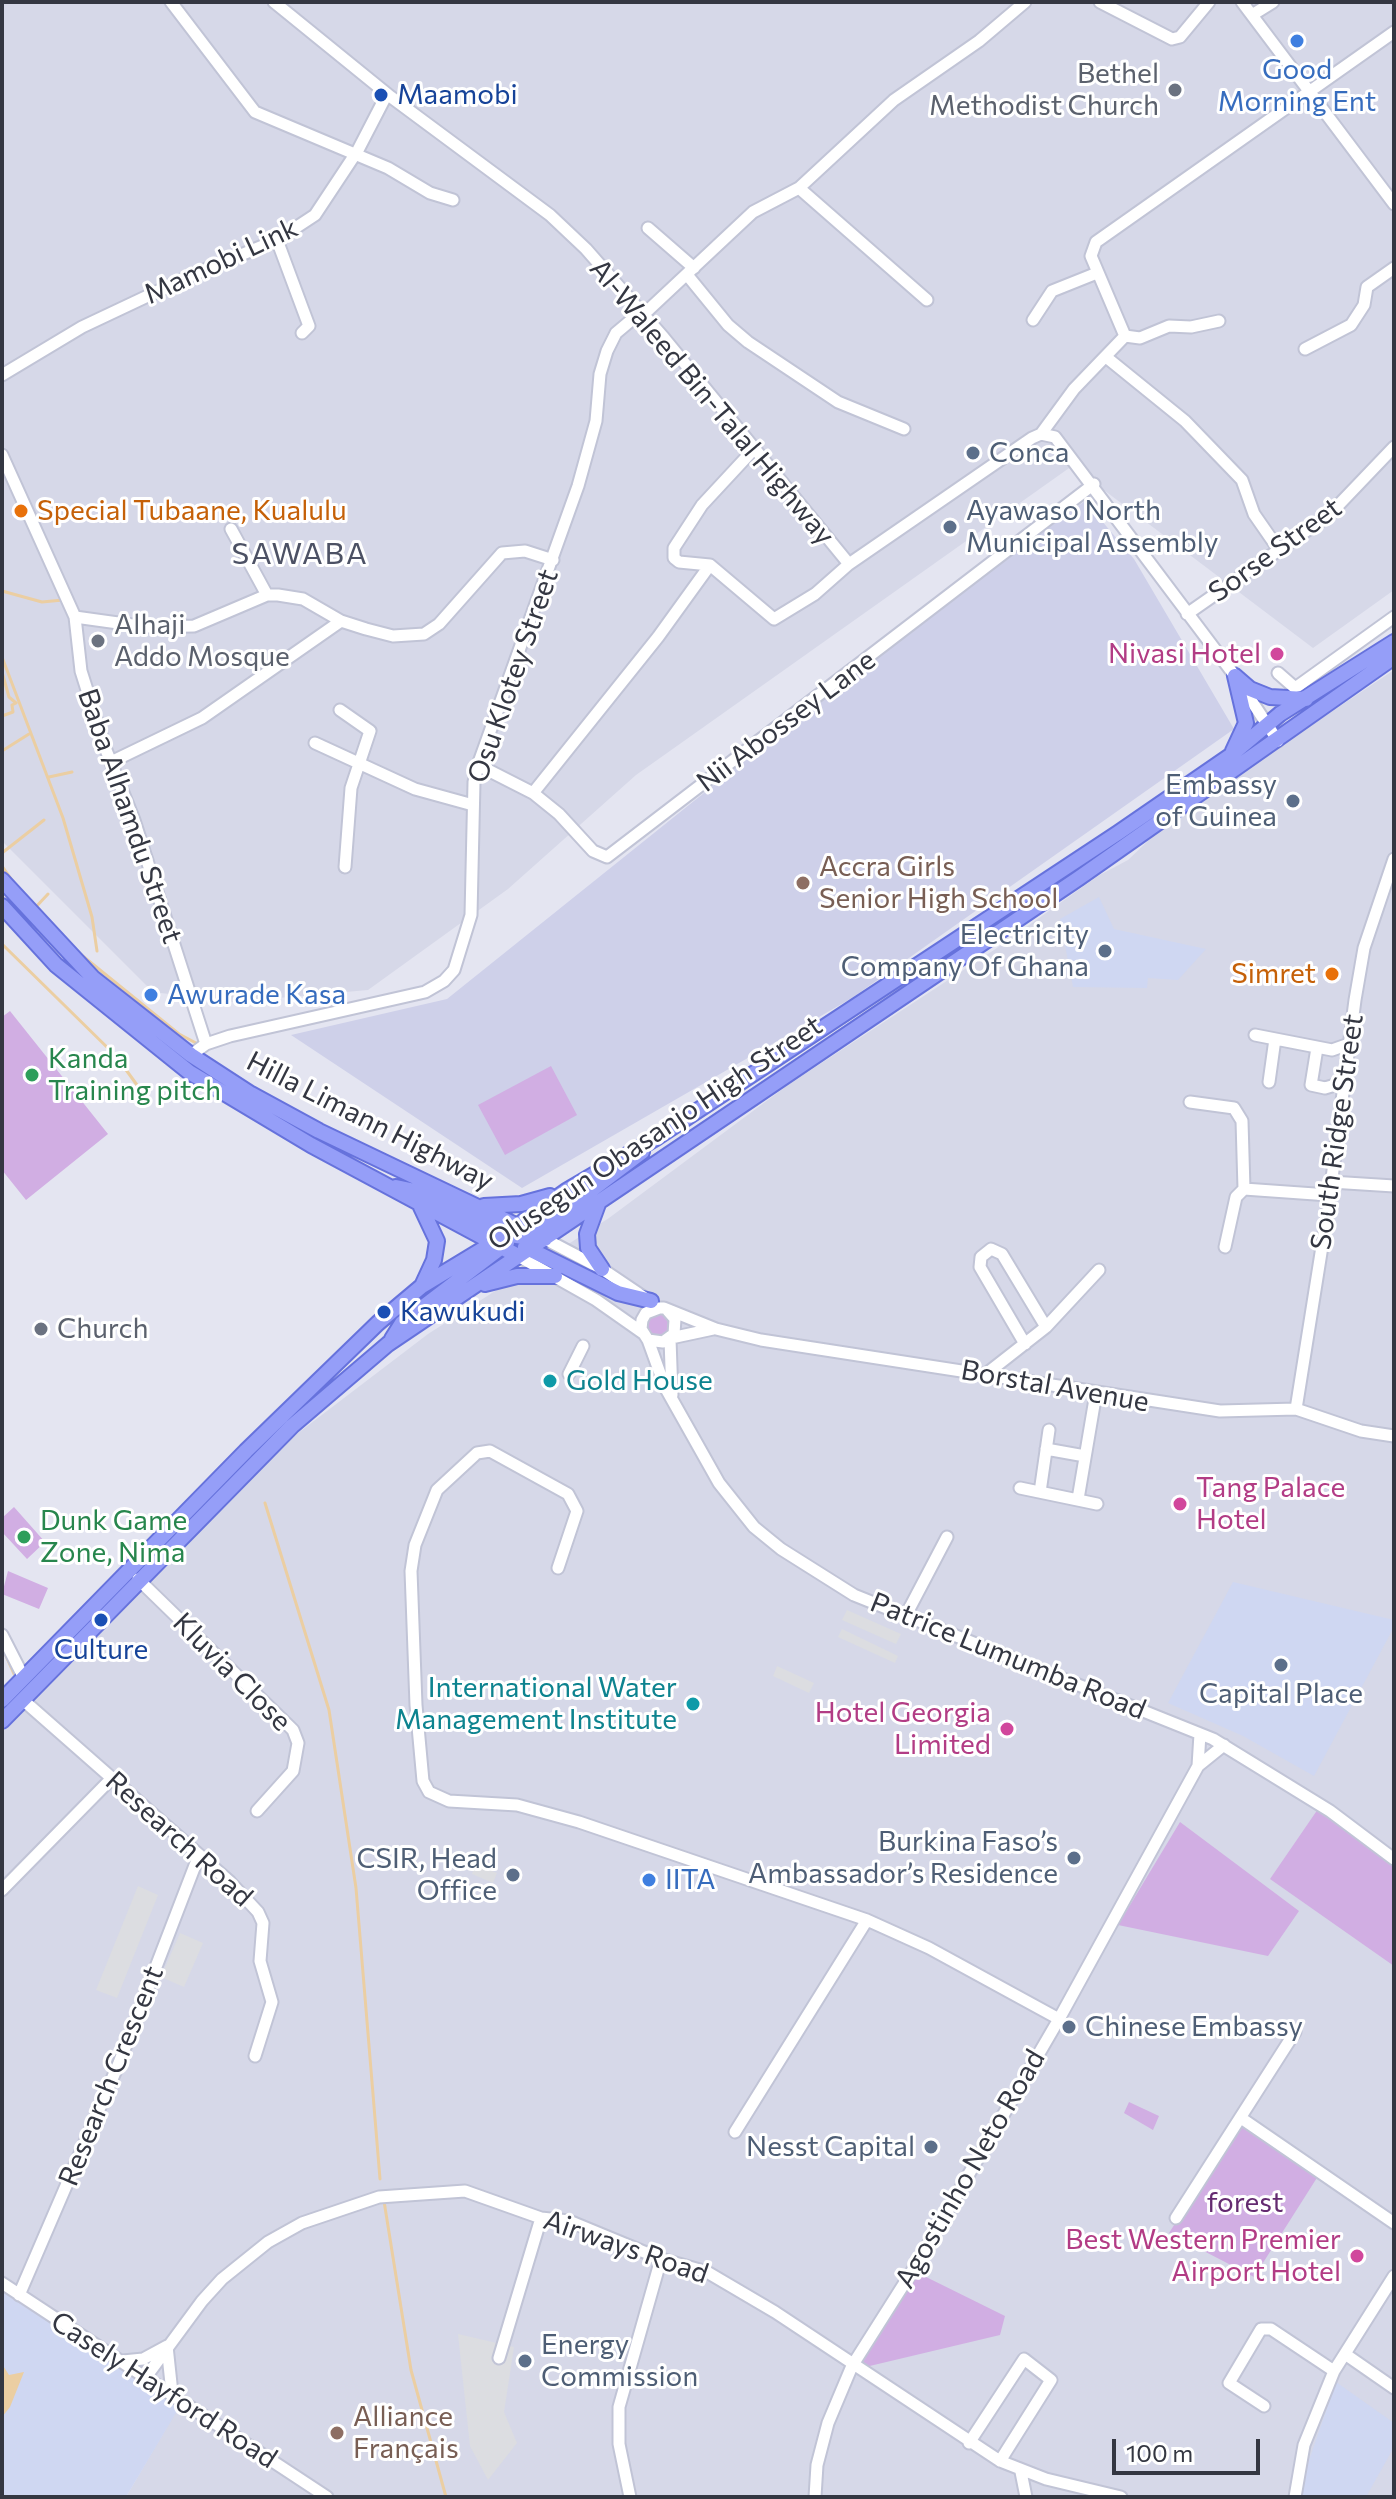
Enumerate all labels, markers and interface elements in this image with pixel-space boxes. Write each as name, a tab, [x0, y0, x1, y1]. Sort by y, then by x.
marker: Good Morning Ent	[1288, 32, 1306, 50]
place label: Good Morning Ent	[1218, 53, 1376, 119]
place label: Bethel Methodist Church	[929, 57, 1159, 123]
place label: Maamobi	[397, 78, 518, 112]
marker: Bethel Methodist Church	[1166, 81, 1184, 99]
marker: Maamobi	[372, 86, 390, 104]
street label: Mamobi Link	[139, 211, 303, 311]
street label: Al-Waleed Bin-Talal Highway	[583, 252, 841, 552]
place label: Conca	[989, 436, 1069, 470]
marker: Conca	[964, 444, 982, 462]
street label: Sorse Street	[1202, 491, 1348, 609]
place label: Special Tubaane, Kualulu	[37, 494, 347, 528]
place label: Ayawaso North Municipal Assembly	[966, 494, 1218, 560]
marker: Special Tubaane, Kualulu	[12, 502, 30, 520]
marker: Ayawaso North Municipal Assembly	[941, 518, 959, 536]
district label: SAWABA	[231, 536, 369, 572]
street label: Osu Klotey Street	[461, 565, 565, 787]
place label: Alhaji Addo Mosque	[114, 608, 290, 674]
marker: Alhaji Addo Mosque	[89, 632, 107, 650]
place label: Nivasi Hotel	[1108, 637, 1261, 671]
street label: Nii Abossey Lane	[690, 643, 882, 799]
marker: Nivasi Hotel	[1268, 645, 1286, 663]
street label: Baba Alhamdu Street	[71, 684, 189, 948]
place label: Embassy of Guinea	[1155, 768, 1277, 834]
marker: Embassy of Guinea	[1284, 792, 1302, 810]
place label: Accra Girls Senior High School	[819, 850, 1058, 916]
marker: Accra Girls Senior High School	[794, 874, 812, 892]
place label: Electricity Company Of Ghana	[841, 918, 1089, 984]
marker: Electricity Company Of Ghana	[1096, 942, 1114, 960]
place label: Simret	[1231, 957, 1316, 991]
marker: Simret	[1323, 965, 1341, 983]
place label: Awurade Kasa	[167, 978, 346, 1012]
marker: Awurade Kasa	[142, 986, 160, 1004]
street label: Olusegun Obasanjo High Street	[481, 1008, 829, 1258]
street label: South Ridge Street	[1304, 1012, 1370, 1252]
place label: Kanda Training pitch	[48, 1042, 221, 1108]
street label: Hilla Limann Highway	[241, 1044, 499, 1198]
marker: Kanda Training pitch	[23, 1066, 41, 1084]
place label: Kawukudi	[400, 1295, 525, 1329]
marker: Kawukudi	[375, 1303, 393, 1321]
place label: Church	[57, 1312, 148, 1346]
marker: Church	[32, 1320, 50, 1338]
street label: Borstal Avenue	[958, 1353, 1152, 1419]
place label: Gold House	[566, 1364, 713, 1398]
marker: Gold House	[541, 1372, 559, 1390]
place label: Tang Palace Hotel	[1196, 1471, 1345, 1537]
marker: Tang Palace Hotel	[1171, 1495, 1189, 1513]
place label: Dunk Game Zone, Nima	[40, 1504, 187, 1570]
marker: Dunk Game Zone, Nima	[15, 1528, 33, 1546]
street label: Patrice Lumumba Road	[865, 1585, 1151, 1727]
street label: Kluvia Close	[166, 1606, 298, 1738]
marker: Culture	[92, 1611, 110, 1629]
place label: Culture	[54, 1633, 148, 1667]
marker: Capital Place	[1272, 1656, 1290, 1674]
place label: International Water Management Institute	[395, 1671, 677, 1737]
place label: Capital Place	[1199, 1677, 1363, 1711]
marker: International Water Management Institute	[684, 1695, 702, 1713]
place label: Hotel Georgia Limited	[815, 1696, 991, 1762]
marker: Hotel Georgia Limited	[998, 1720, 1016, 1738]
street label: Research Road	[99, 1764, 259, 1914]
place label: Burkina Faso’s Ambassador’s Residence	[748, 1825, 1058, 1891]
place label: CSIR, Head Office	[356, 1842, 497, 1908]
marker: Burkina Faso’s Ambassador’s Residence	[1065, 1849, 1083, 1867]
place label: IITA	[665, 1863, 715, 1897]
marker: CSIR, Head Office	[504, 1866, 522, 1884]
marker: IITA	[640, 1871, 658, 1889]
street label: Research Crescent	[52, 1961, 170, 2191]
place label: Chinese Embassy	[1085, 2010, 1303, 2044]
marker: Chinese Embassy	[1060, 2018, 1078, 2036]
street label: Agostinho Neto Road	[888, 2044, 1052, 2294]
place label: Nesst Capital	[746, 2130, 915, 2164]
marker: Nesst Capital	[922, 2138, 940, 2156]
park label: forest	[1207, 2186, 1283, 2220]
street label: Airways Road	[539, 2203, 713, 2291]
place label: Best Western Premier Airport Hotel	[1065, 2223, 1341, 2289]
marker: Best Western Premier Airport Hotel	[1348, 2247, 1366, 2265]
street label: Casely Hayford Road	[45, 2304, 283, 2476]
place label: Energy Commission	[541, 2328, 698, 2394]
marker: Energy Commission	[516, 2352, 534, 2370]
place label: Alliance Français	[353, 2400, 459, 2466]
scale bar	[1116, 2423, 1264, 2473]
marker: Alliance Français	[328, 2424, 346, 2442]
text: 100 m	[1126, 2438, 1193, 2467]

